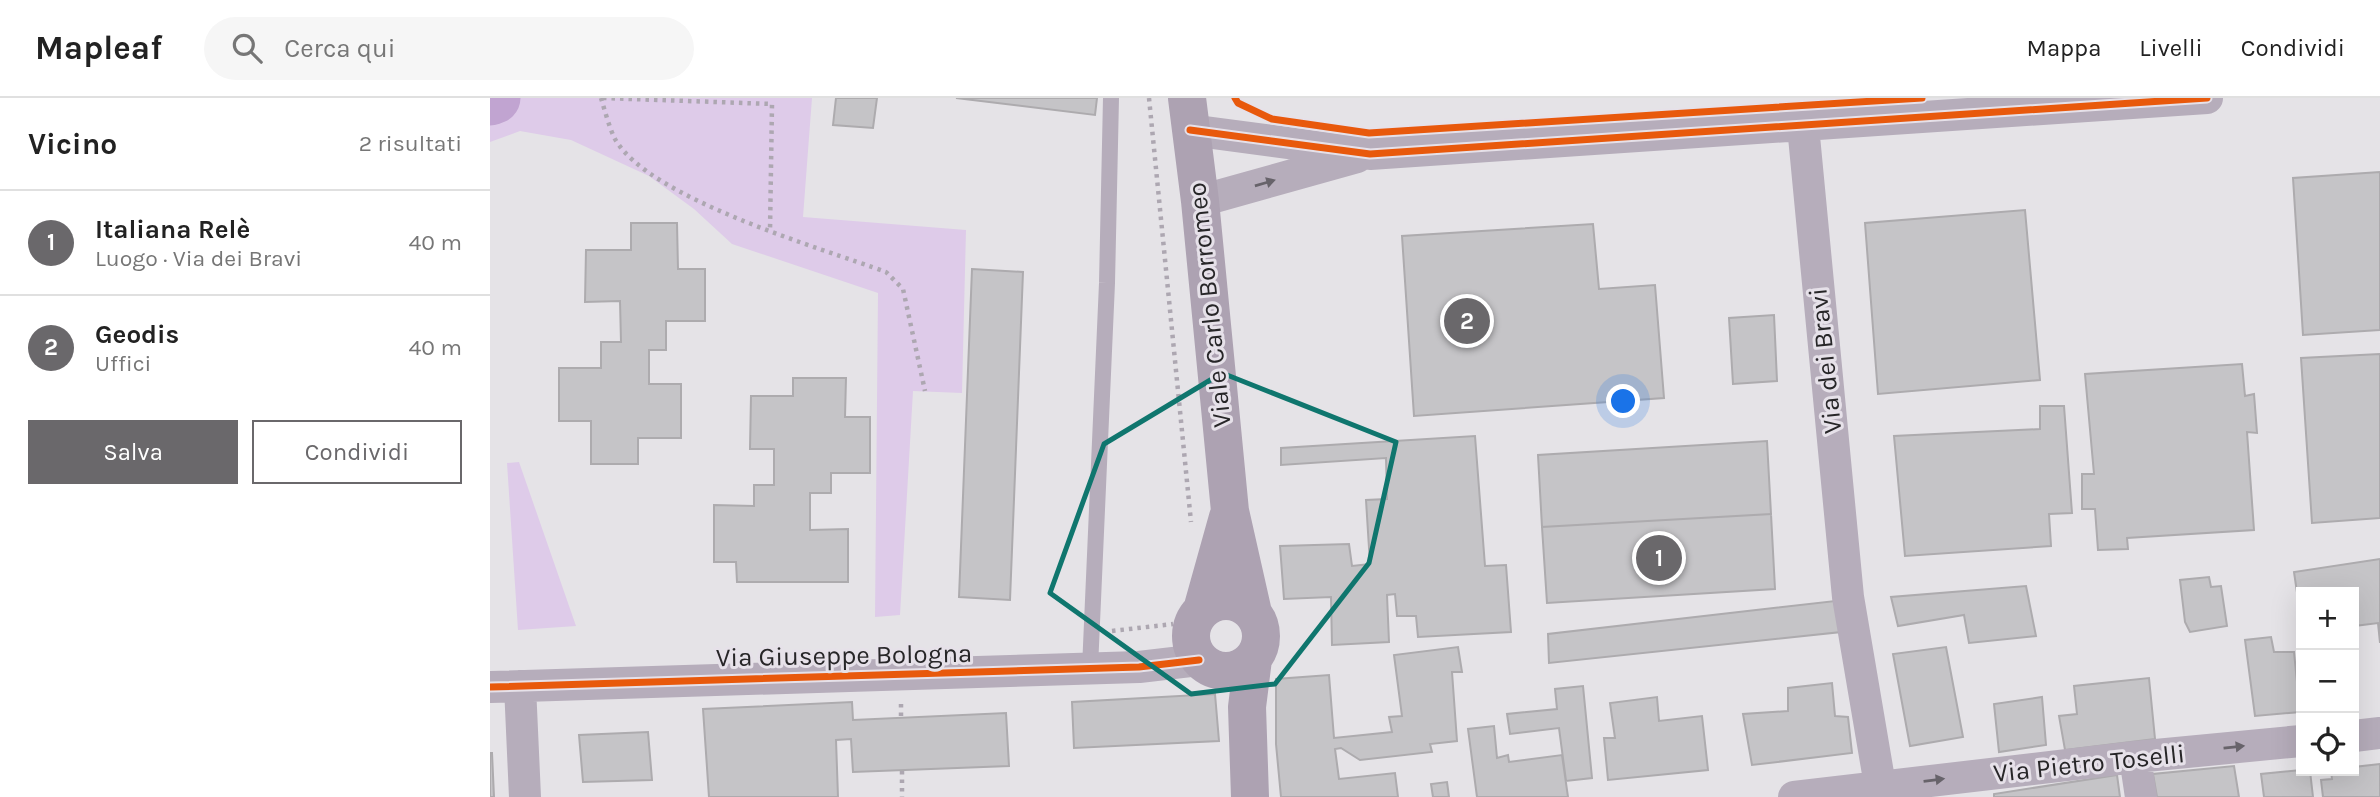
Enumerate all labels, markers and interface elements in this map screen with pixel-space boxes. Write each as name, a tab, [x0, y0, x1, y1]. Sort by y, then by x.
search box	[204, 17, 694, 80]
text: Mapleaf	[35, 29, 162, 67]
icon: search	[228, 29, 266, 67]
text: Cerca qui	[284, 33, 396, 64]
text: Mappa	[2027, 34, 2101, 62]
text: Livelli	[2139, 34, 2203, 62]
text: Condividi	[2241, 34, 2345, 62]
text: Vicino	[28, 126, 117, 162]
text: 2 risultati	[359, 130, 462, 157]
one-way arrow	[1255, 177, 1277, 188]
street label: Viale Carlo Borromeo	[1181, 181, 1238, 429]
text: Italiana Relè	[95, 214, 250, 245]
text: 1	[47, 229, 55, 256]
text: 40 m	[409, 229, 462, 256]
text: Luogo · Via dei Bravi	[95, 245, 302, 272]
street label: Via dei Bravi	[1802, 287, 1849, 435]
pin: 2	[1444, 295, 1490, 347]
text: Geodis	[95, 319, 179, 350]
text: 2	[44, 334, 58, 361]
text: 40 m	[409, 334, 462, 361]
text: Uffici	[95, 350, 151, 377]
your location	[1606, 384, 1640, 418]
button: Salva	[28, 420, 238, 484]
button: Condividi	[252, 420, 462, 484]
pin: 1	[1636, 532, 1682, 584]
map controls	[2296, 587, 2359, 776]
button: +	[2296, 587, 2359, 650]
street label: Via Giuseppe Bologna	[715, 638, 973, 673]
button: −	[2296, 650, 2359, 713]
button: locate	[2296, 713, 2359, 776]
street label: Via Pietro Toselli	[1992, 738, 2186, 789]
one-way arrow	[2223, 741, 2245, 752]
one-way arrow	[1924, 774, 1946, 785]

